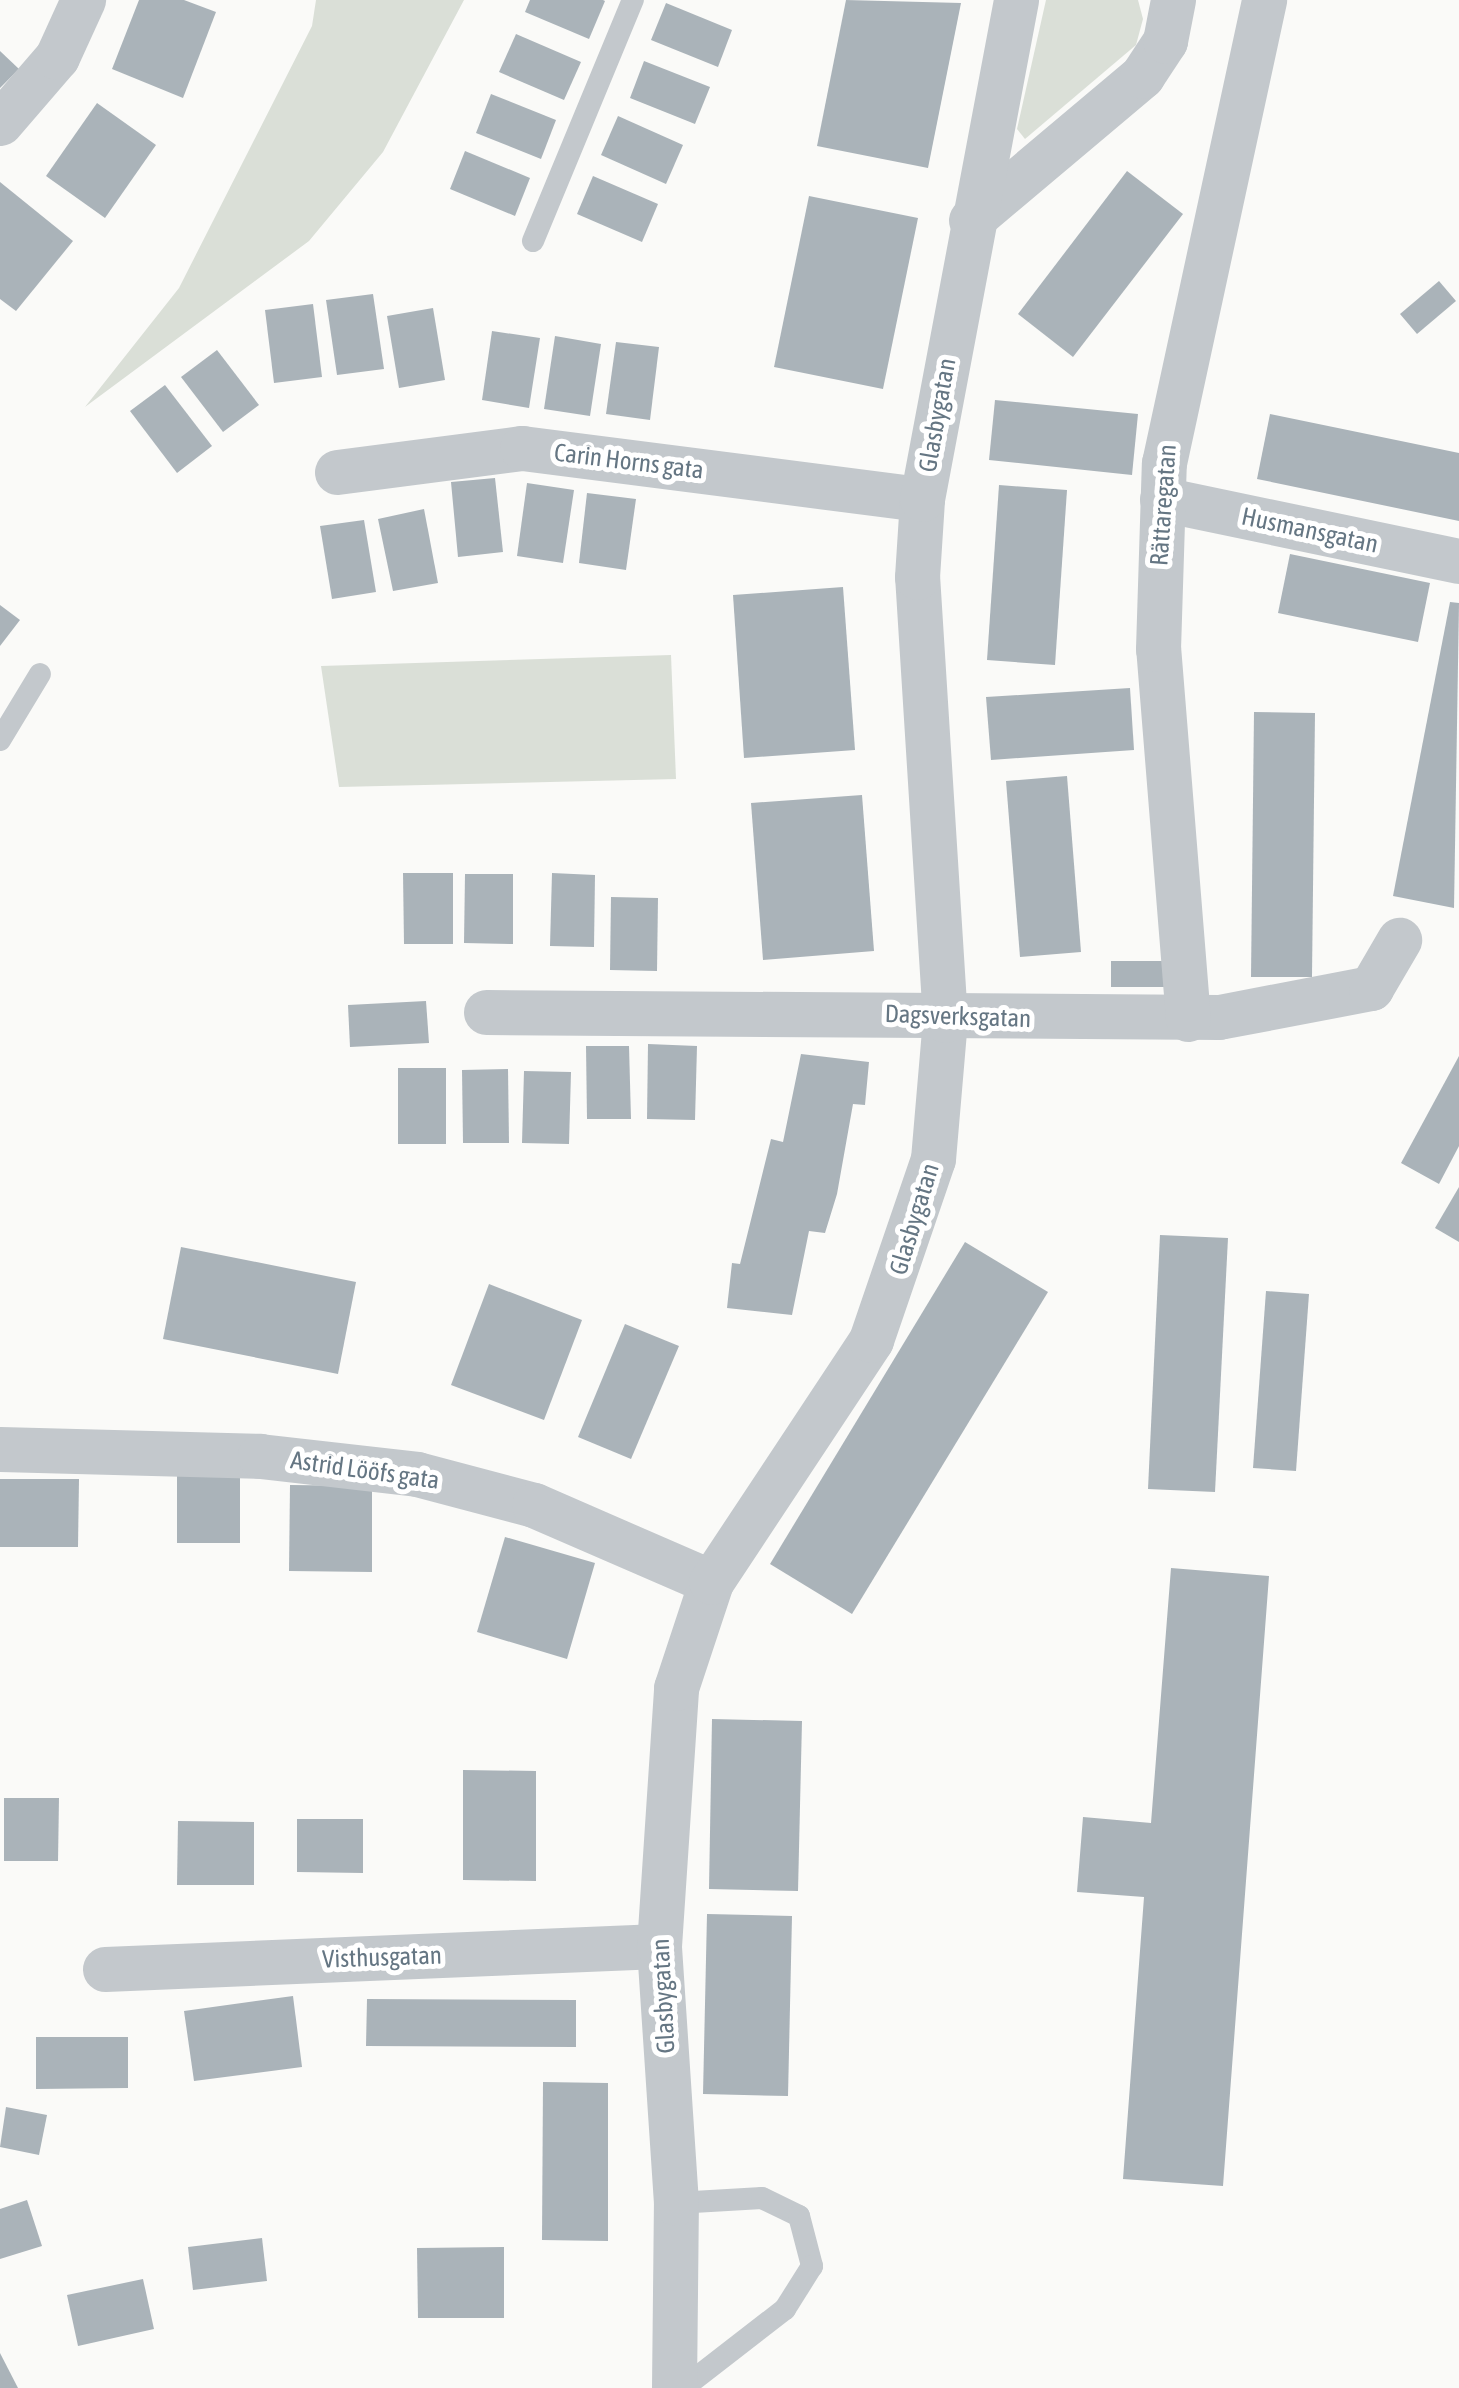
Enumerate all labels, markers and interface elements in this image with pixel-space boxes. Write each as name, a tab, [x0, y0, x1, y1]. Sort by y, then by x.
street label: Glasbygatan	[912, 356, 962, 474]
street label: Carin Horns gata	[553, 437, 705, 485]
street label: Rättaregatan	[1144, 443, 1182, 567]
street label: Husmansgatan	[1239, 501, 1381, 559]
street label: Dagsverksgatan	[884, 998, 1032, 1034]
street label: Glasbygatan	[883, 1160, 945, 1278]
street label: Astrid Lööfs gata	[289, 1445, 441, 1495]
street label: Glasbygatan	[645, 1938, 681, 2054]
street label: Visthusgatan	[322, 1940, 442, 1974]

